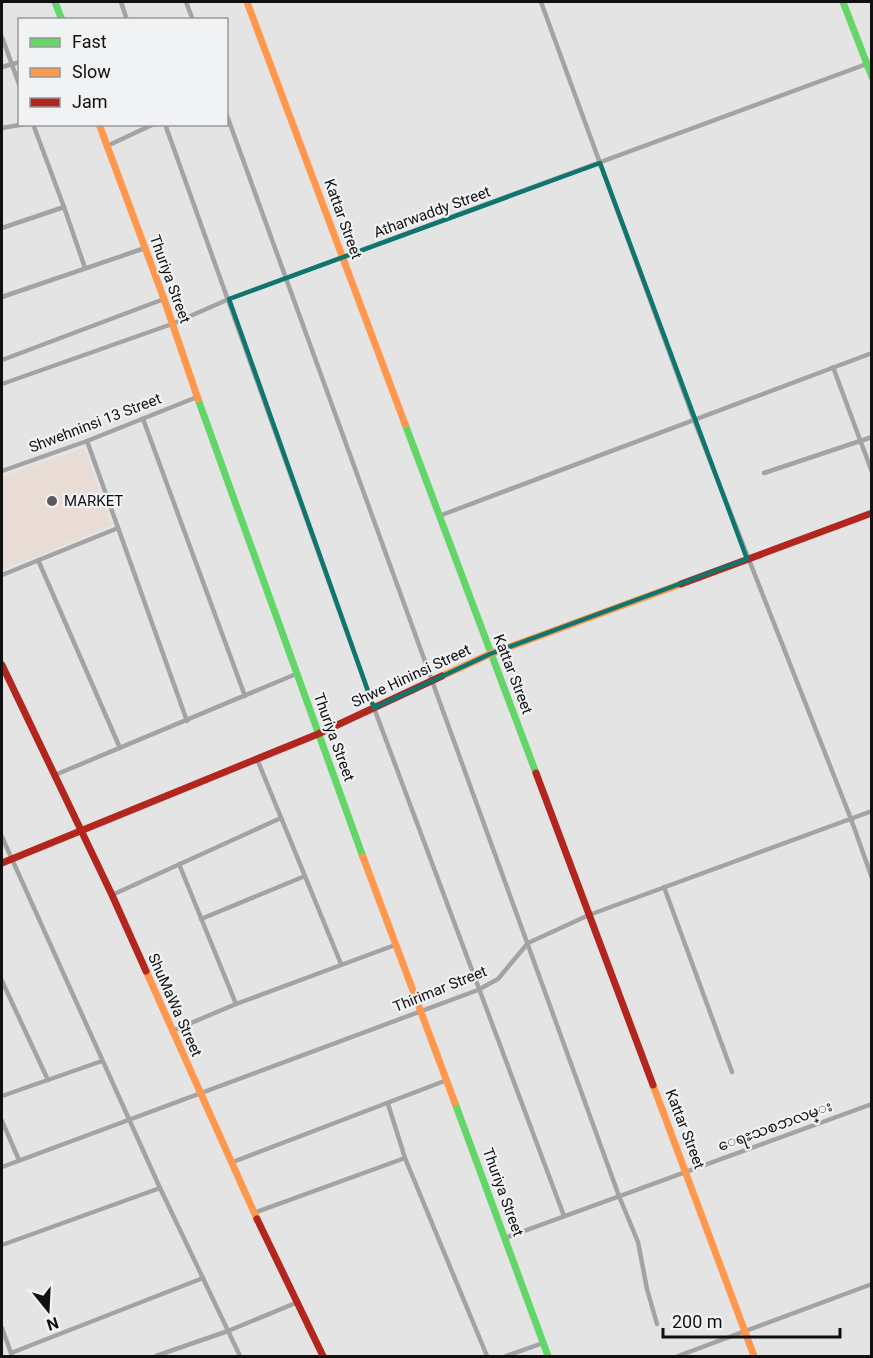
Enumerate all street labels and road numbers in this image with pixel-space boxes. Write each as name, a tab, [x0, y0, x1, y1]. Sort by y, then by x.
street label: Kattar Street	[320, 176, 366, 262]
street label: Atharwaddy Street	[371, 182, 493, 241]
street label: Thuriya Street	[146, 232, 194, 326]
street label: Shwehninsi 13 Street	[26, 389, 164, 457]
street label: Kattar Street	[490, 632, 536, 716]
street label: Shwe Hininsi Street	[349, 640, 474, 711]
street label: Thuriya Street	[310, 690, 358, 784]
street label: ShuMaWa Street	[144, 951, 206, 1060]
street label: Thirimar Street	[391, 962, 489, 1016]
street label: Kattar Street	[662, 1087, 708, 1171]
street label: ေရႊသစၥာလမ္း	[716, 1097, 835, 1158]
street label: Thuriya Street	[479, 1145, 527, 1239]

